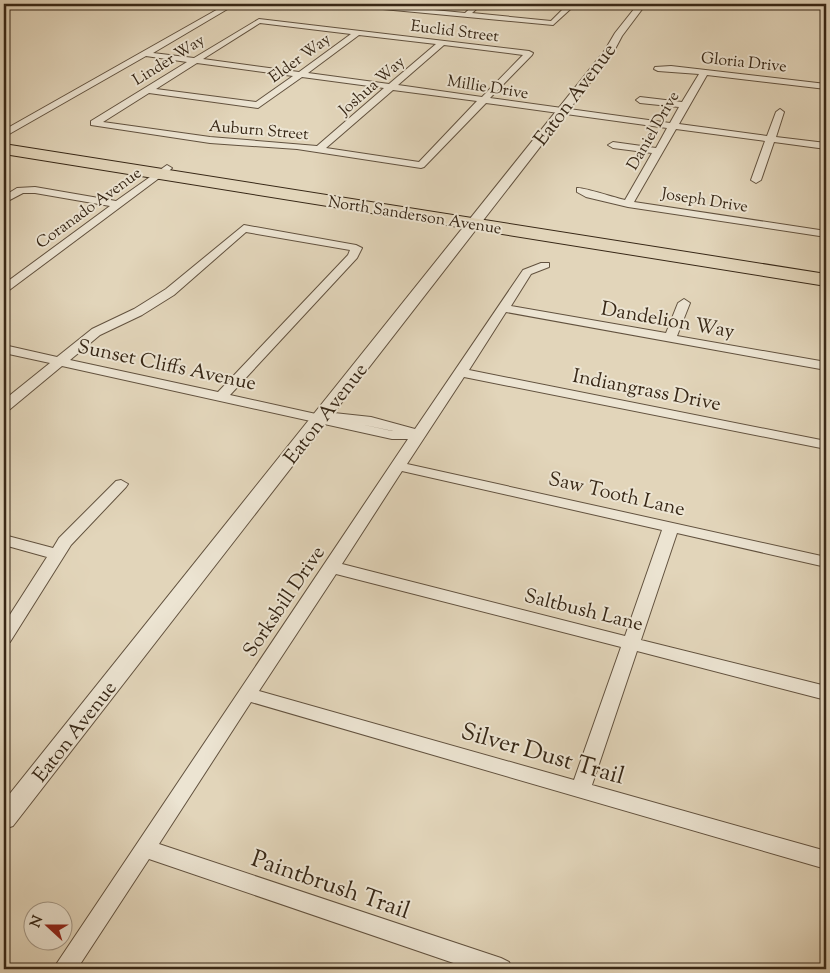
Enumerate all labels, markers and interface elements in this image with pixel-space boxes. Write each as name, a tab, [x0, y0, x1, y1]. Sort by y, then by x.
street label: Euclid Street	[409, 16, 501, 49]
street label: Elder Way	[265, 29, 336, 89]
street label: Linder Way	[129, 30, 210, 92]
street label: Eaton Avenue	[528, 38, 624, 153]
street label: Gloria Drive	[700, 48, 788, 79]
street label: Joshua Way	[334, 52, 411, 123]
street label: Millie Drive	[445, 71, 530, 106]
street label: Daniel Drive	[622, 88, 686, 175]
street label: Auburn Street	[208, 116, 310, 147]
street label: Coranado Avenue	[32, 163, 147, 255]
street label: Joseph Drive	[659, 183, 749, 220]
street label: North Sanderson Avenue	[326, 191, 503, 242]
street label: Dandelion Way	[599, 295, 737, 347]
street label: Sunset Cliffs Avenue	[74, 333, 258, 400]
street label: Eaton Avenue	[278, 358, 376, 471]
street label: Indiangrass Drive	[570, 363, 723, 420]
street label: Saw Tooth Lane	[545, 466, 688, 525]
street label: Sorksbill Drive	[237, 541, 333, 664]
street label: Saltbush Lane	[521, 583, 646, 640]
street label: Eaton Avenue	[27, 676, 125, 789]
street label: Silver Dust Trail	[457, 715, 628, 795]
street label: Paintbrush Trail	[246, 843, 415, 929]
north arrow	[22, 900, 72, 950]
text: N	[26, 913, 49, 931]

